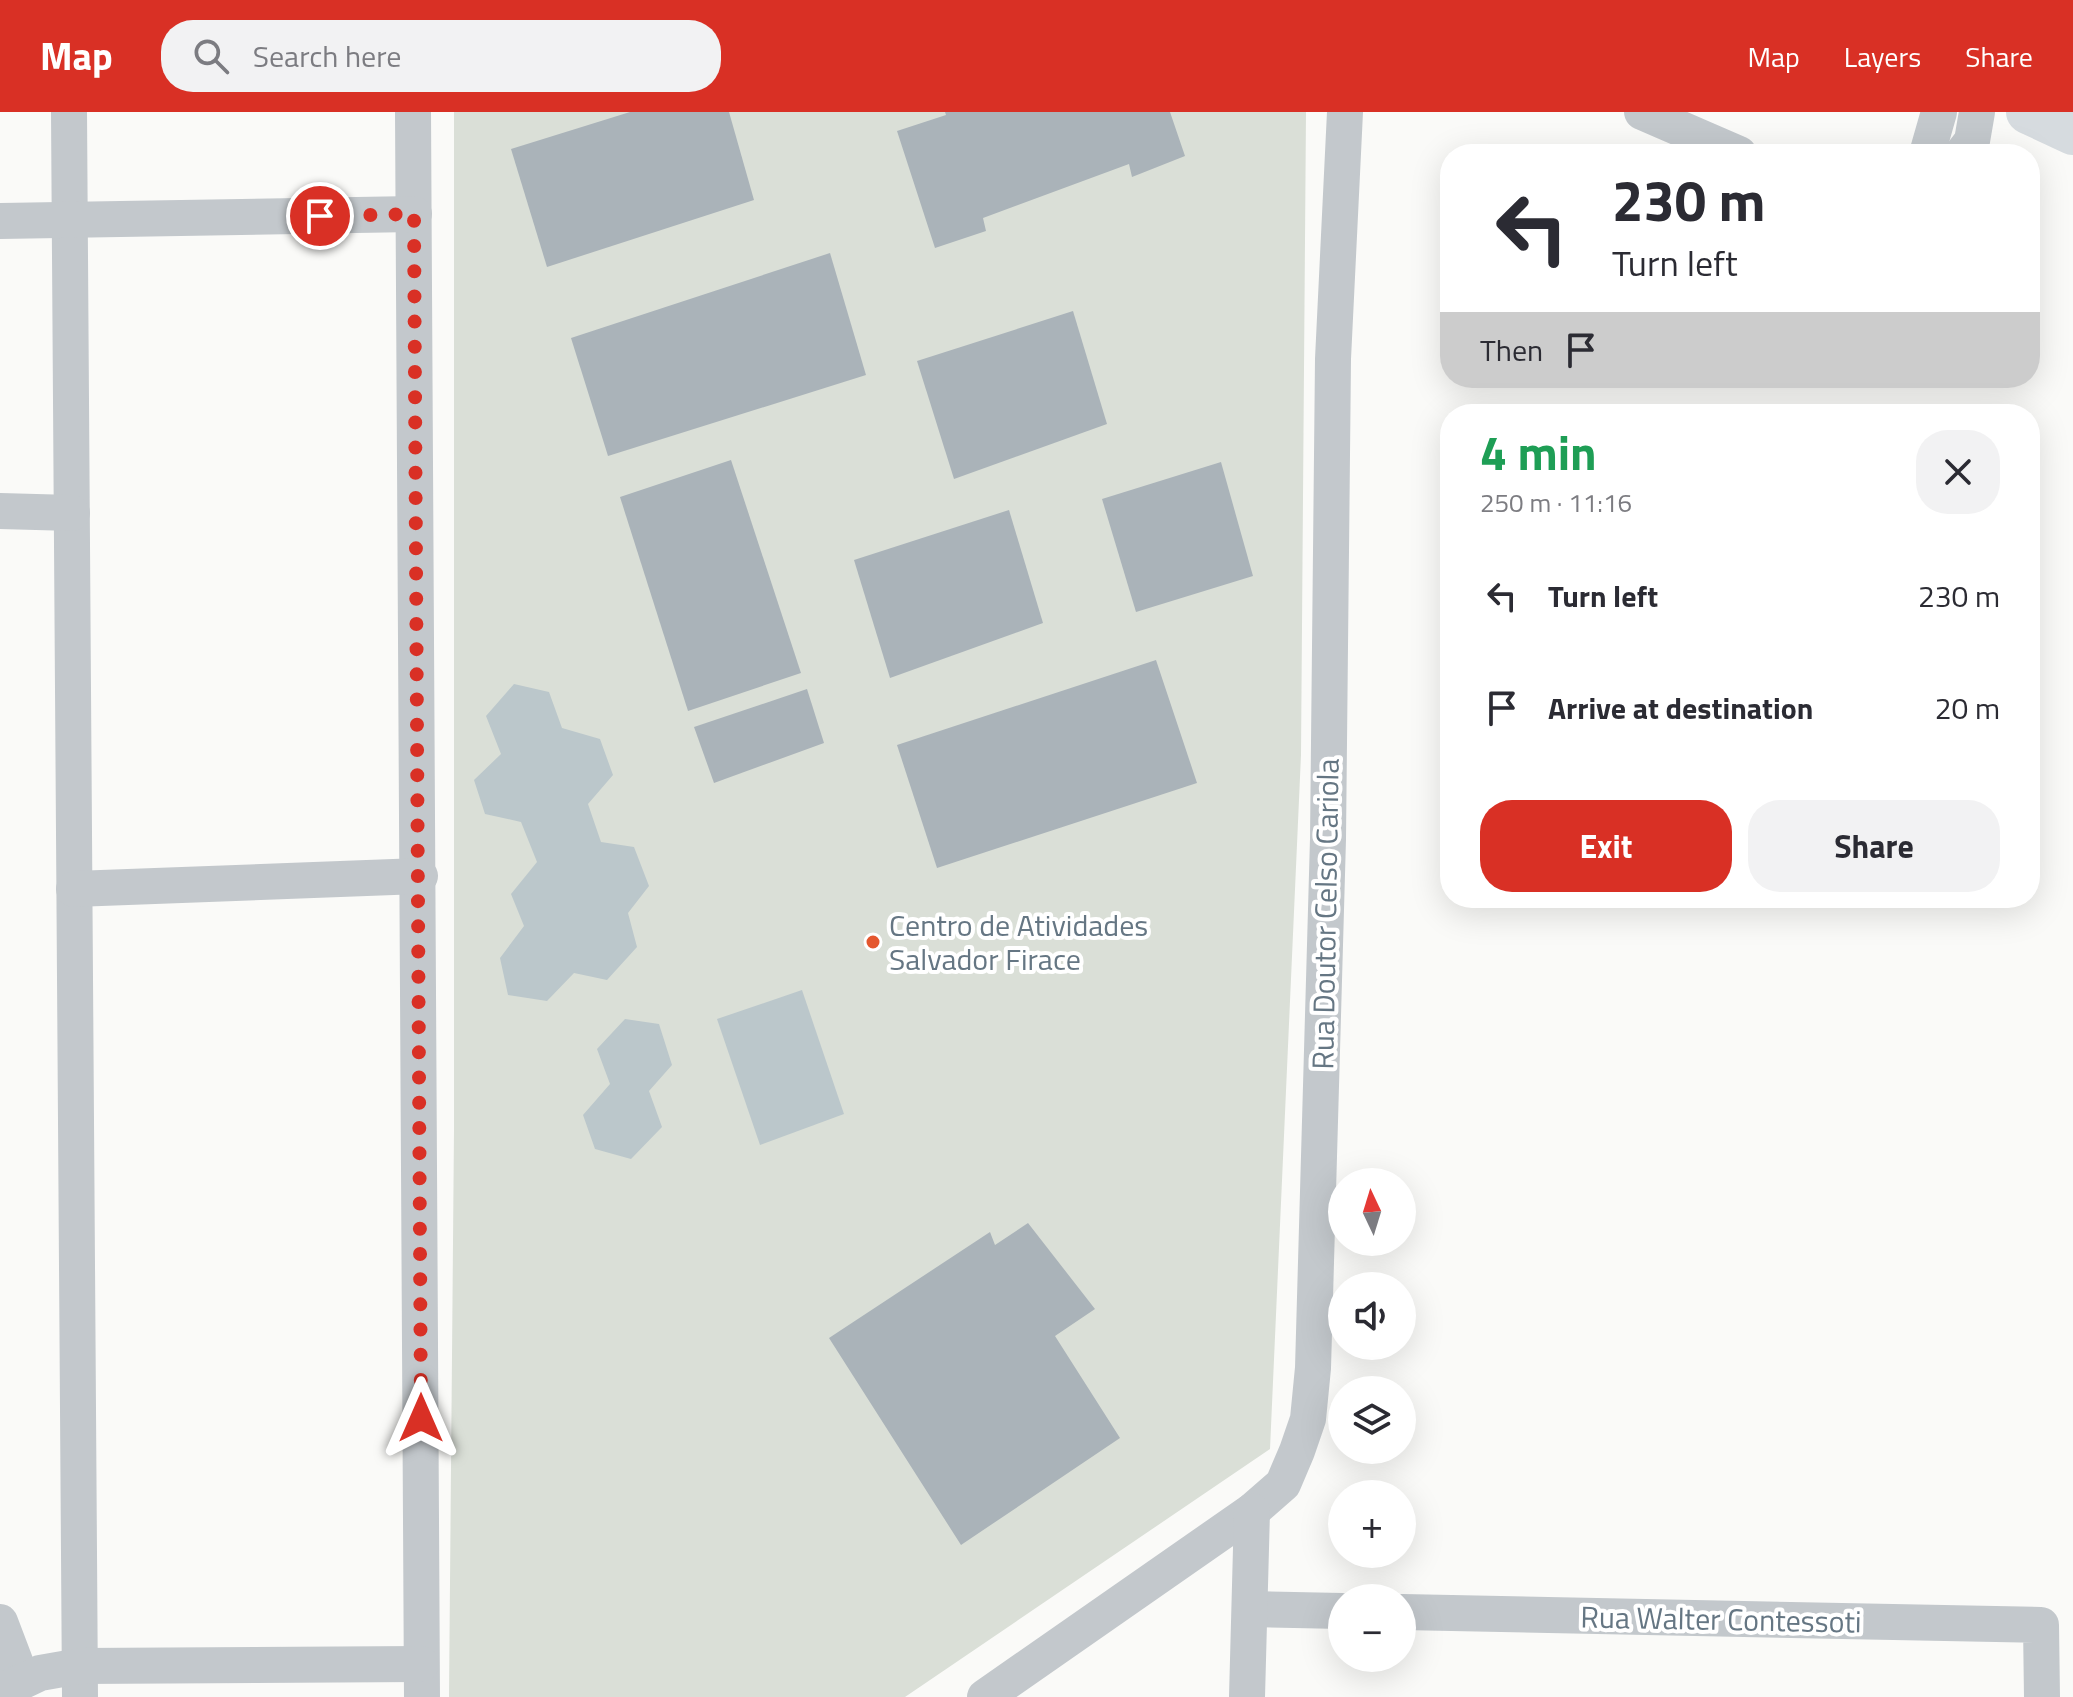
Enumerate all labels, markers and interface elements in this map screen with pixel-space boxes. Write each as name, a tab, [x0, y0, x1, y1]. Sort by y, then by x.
search box	[161, 20, 721, 92]
text: Map	[40, 27, 113, 85]
text: Search here	[253, 33, 402, 79]
icon: search	[189, 34, 233, 78]
text: Map	[1747, 35, 1800, 78]
text: Layers	[1844, 35, 1921, 78]
text: Share	[1965, 35, 2033, 78]
text: 230 m	[1612, 158, 1765, 243]
icon: left	[1480, 176, 1584, 280]
pin	[286, 182, 354, 250]
icon: arrive	[298, 194, 342, 238]
text: Turn left	[1612, 235, 1738, 290]
text: Then	[1480, 327, 1543, 373]
icon: arrive	[1559, 328, 1603, 372]
text: 4 min	[1480, 416, 1597, 489]
button: close	[1916, 430, 2000, 514]
text: 250 m · 11:16	[1480, 483, 1632, 522]
text: Turn left	[1548, 573, 1658, 619]
text: 230 m	[1918, 573, 2000, 619]
icon: left	[1480, 574, 1524, 618]
text: Arrive at destination	[1548, 685, 1813, 731]
text: 20 m	[1935, 685, 2000, 731]
icon: arrive	[1480, 686, 1524, 730]
street label: Rua Doutor Celso Cariola	[1299, 758, 1351, 1070]
button: Exit	[1480, 800, 1732, 892]
button: Share	[1748, 800, 2000, 892]
place label: Centro de Atividades Salvador Firace	[889, 902, 1148, 982]
marker: Centro de Atividades Salvador Firace	[864, 933, 882, 951]
north arrow	[1328, 1168, 1416, 1256]
map controls	[1328, 1168, 1416, 1672]
button: sound	[1328, 1272, 1416, 1360]
position arrow	[379, 1376, 463, 1460]
button: layers	[1328, 1376, 1416, 1464]
button: +	[1328, 1480, 1416, 1568]
button: −	[1328, 1584, 1416, 1672]
street label: Rua Walter Contessoti	[1580, 1594, 1862, 1644]

